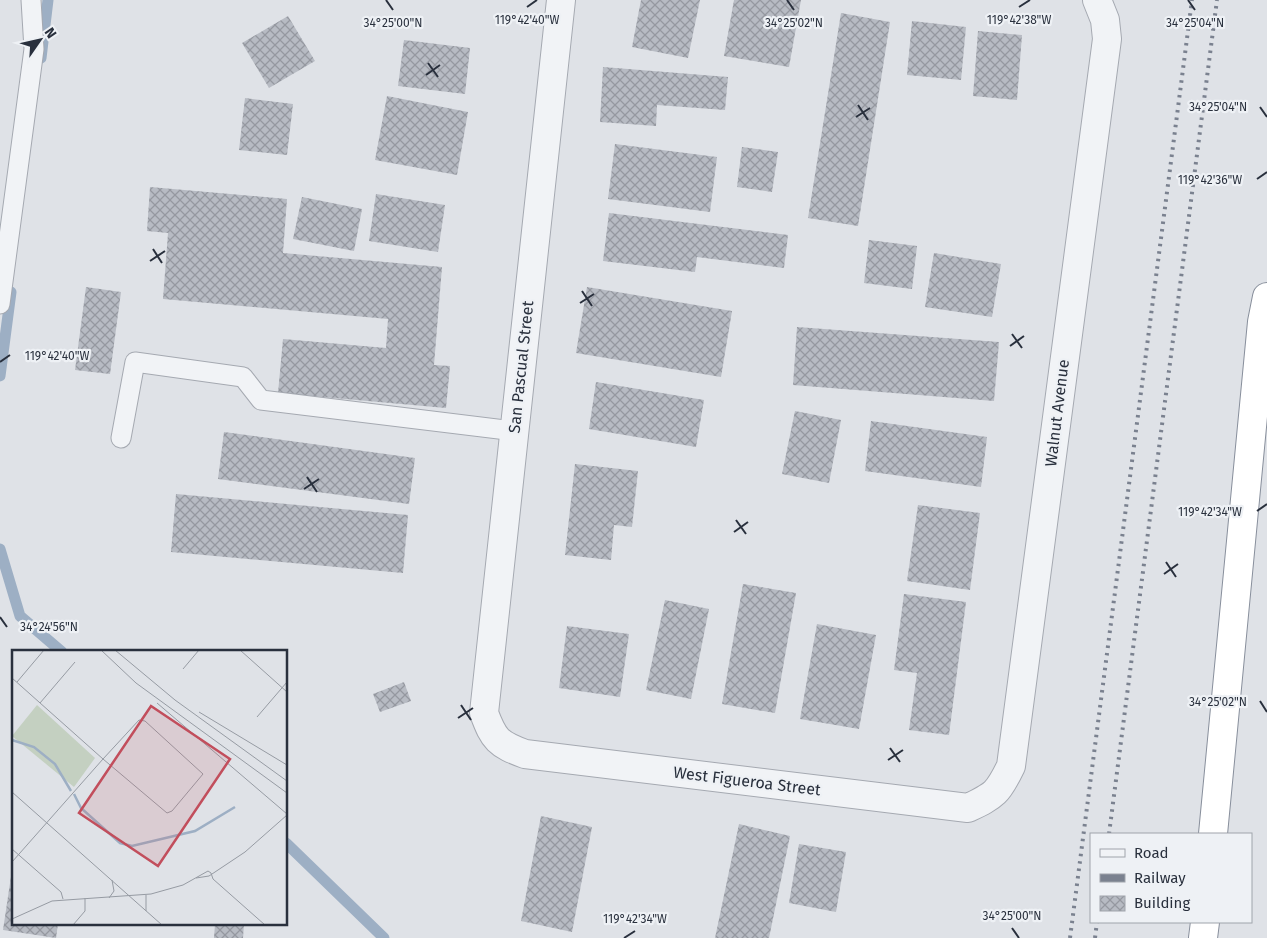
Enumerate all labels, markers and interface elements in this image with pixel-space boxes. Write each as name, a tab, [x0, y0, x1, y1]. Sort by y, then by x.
text: 119°42'40"W	[495, 13, 559, 27]
text: 119°42'38"W	[987, 13, 1051, 27]
north arrow	[15, 15, 65, 65]
text: 34°25'00"N	[364, 16, 422, 30]
text: 34°25'02"N	[765, 16, 823, 30]
text: 34°25'04"N	[1166, 16, 1224, 30]
text: N	[41, 24, 60, 42]
text: 34°25'04"N	[1189, 100, 1247, 114]
text: 119°42'36"W	[1178, 173, 1242, 187]
street label: San Pascual Street	[505, 300, 537, 434]
text: 119°42'40"W	[25, 349, 89, 363]
street label: Walnut Avenue	[1041, 358, 1073, 468]
text: 119°42'34"W	[1178, 505, 1242, 519]
text: 34°24'56"N	[20, 620, 78, 634]
inset map	[12, 650, 288, 926]
text: 34°25'02"N	[1189, 695, 1247, 709]
street label: West Figueroa Street	[672, 763, 822, 800]
legend	[1090, 833, 1252, 923]
text: Road	[1134, 844, 1169, 862]
text: Railway	[1134, 869, 1186, 887]
text: Building	[1134, 894, 1190, 912]
text: 34°25'00"N	[983, 909, 1041, 923]
text: 119°42'34"W	[603, 912, 667, 926]

